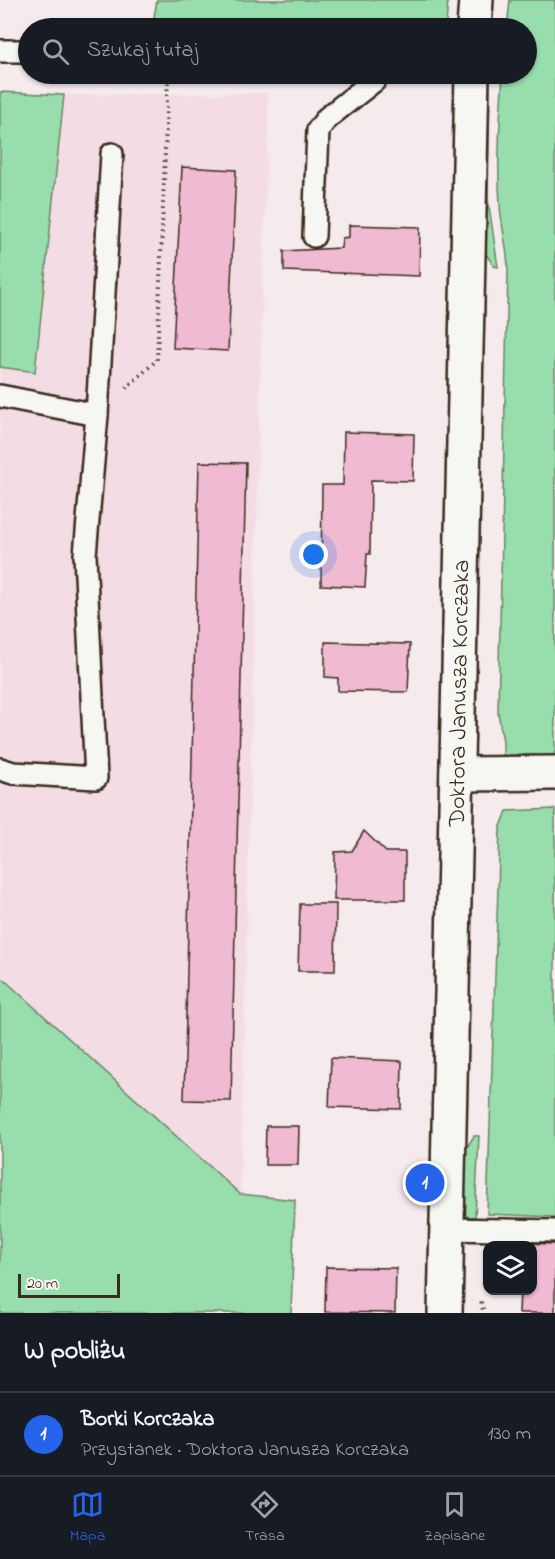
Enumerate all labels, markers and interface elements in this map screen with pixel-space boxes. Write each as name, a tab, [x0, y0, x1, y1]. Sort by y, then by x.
search box	[18, 18, 537, 84]
icon: search	[39, 35, 72, 68]
text: Szukaj tutaj	[87, 35, 198, 67]
your location	[299, 540, 328, 569]
street label: Doktora Janusza Korczaka	[441, 559, 480, 828]
pin: 1	[406, 1160, 444, 1206]
map controls	[483, 1241, 537, 1295]
button: layers	[483, 1241, 537, 1295]
scale bar	[18, 1271, 120, 1298]
text: 20 m	[27, 1272, 58, 1296]
text: W pobliżu	[24, 1333, 125, 1371]
text: Borki Korczaka	[81, 1404, 214, 1436]
text: 1	[40, 1420, 47, 1449]
text: 130 m	[487, 1420, 531, 1449]
text: Przystanek · Doktora Janusza Korczaka	[81, 1436, 409, 1465]
tab: Mapa	[70, 1488, 105, 1548]
tab: Trasa	[245, 1488, 285, 1548]
tab: Zapisane	[424, 1488, 485, 1548]

